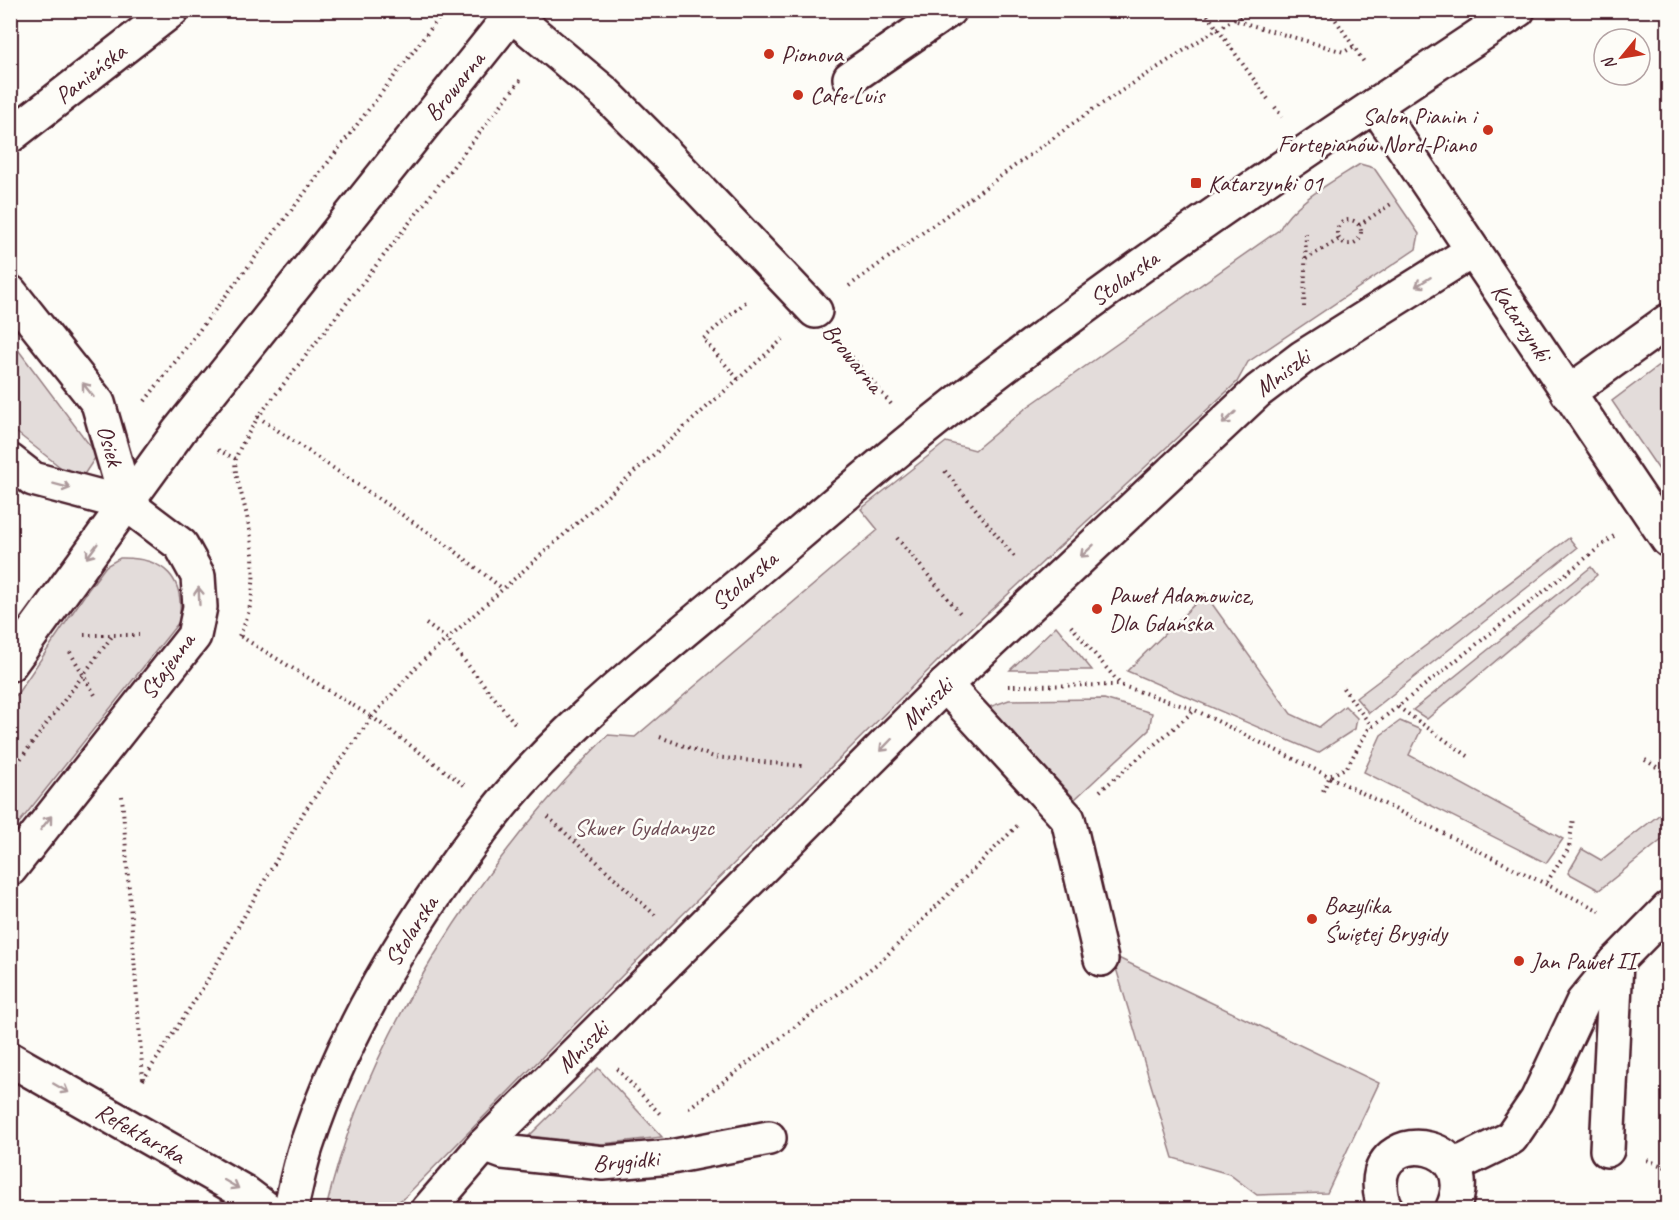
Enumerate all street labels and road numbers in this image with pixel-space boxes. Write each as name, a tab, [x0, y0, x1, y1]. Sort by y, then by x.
street label: Panieńska	[49, 35, 133, 110]
street label: Browarna	[417, 44, 493, 127]
street label: Stolarska	[1084, 242, 1166, 313]
street label: Katarzynki	[1484, 278, 1560, 370]
street label: Browarna	[816, 317, 891, 401]
street label: Mniszki	[1249, 340, 1317, 403]
street label: Osiek	[90, 422, 131, 472]
street label: Stolarska	[705, 543, 785, 617]
street label: Stajenna	[133, 625, 202, 705]
street label: Mniszki	[894, 669, 961, 736]
street label: Stolarska	[378, 888, 446, 971]
street label: Mniszki	[550, 1013, 617, 1079]
street label: Refektarska	[90, 1096, 192, 1171]
street label: Brygidki	[592, 1143, 662, 1178]

